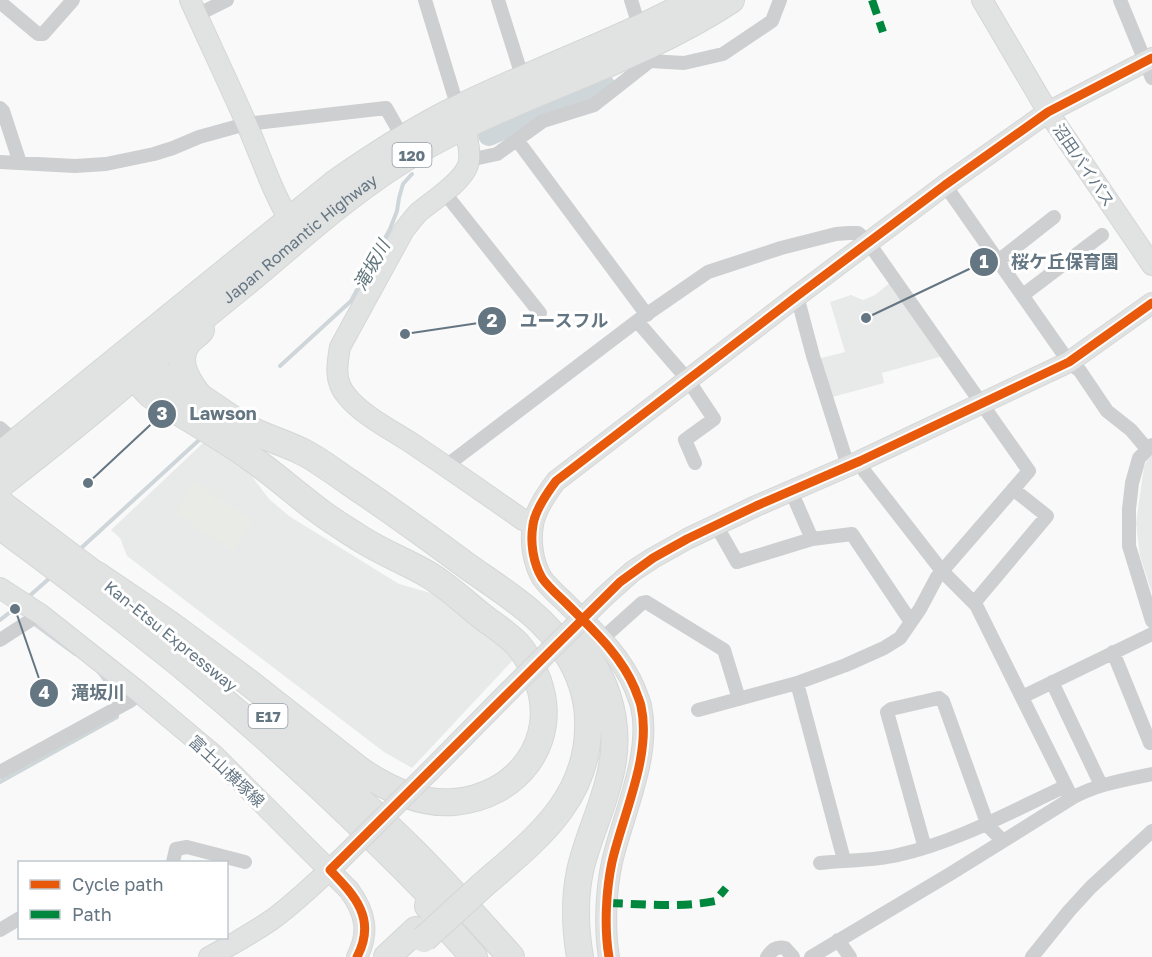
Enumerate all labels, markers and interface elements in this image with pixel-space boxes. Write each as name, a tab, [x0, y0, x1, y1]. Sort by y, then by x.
street label: 沼田バイパス	[1049, 120, 1119, 210]
road number: 120	[392, 143, 432, 167]
street label: Japan Romantic Highway	[218, 170, 381, 308]
water label: 滝坂川	[348, 234, 395, 294]
callout: 桜ケ丘保育園	[969, 244, 1131, 280]
text: 1	[979, 250, 989, 272]
text: 桜ケ丘保育園	[1011, 250, 1119, 272]
callout: ユースフル	[477, 303, 621, 339]
text: 2	[487, 309, 498, 331]
text: ユースフル	[519, 309, 609, 331]
callout: Lawson	[147, 396, 268, 432]
text: 3	[157, 402, 168, 424]
text: Lawson	[189, 402, 257, 424]
street label: Kan-Etsu Expressway	[101, 576, 242, 696]
callout: 滝坂川	[29, 675, 137, 711]
text: 4	[38, 681, 50, 703]
text: 滝坂川	[71, 681, 125, 703]
road number: E17	[248, 704, 288, 728]
street label: 富士山横塚線	[185, 731, 269, 811]
legend	[18, 861, 228, 939]
text: Cycle path	[72, 873, 164, 895]
text: Path	[72, 903, 112, 925]

